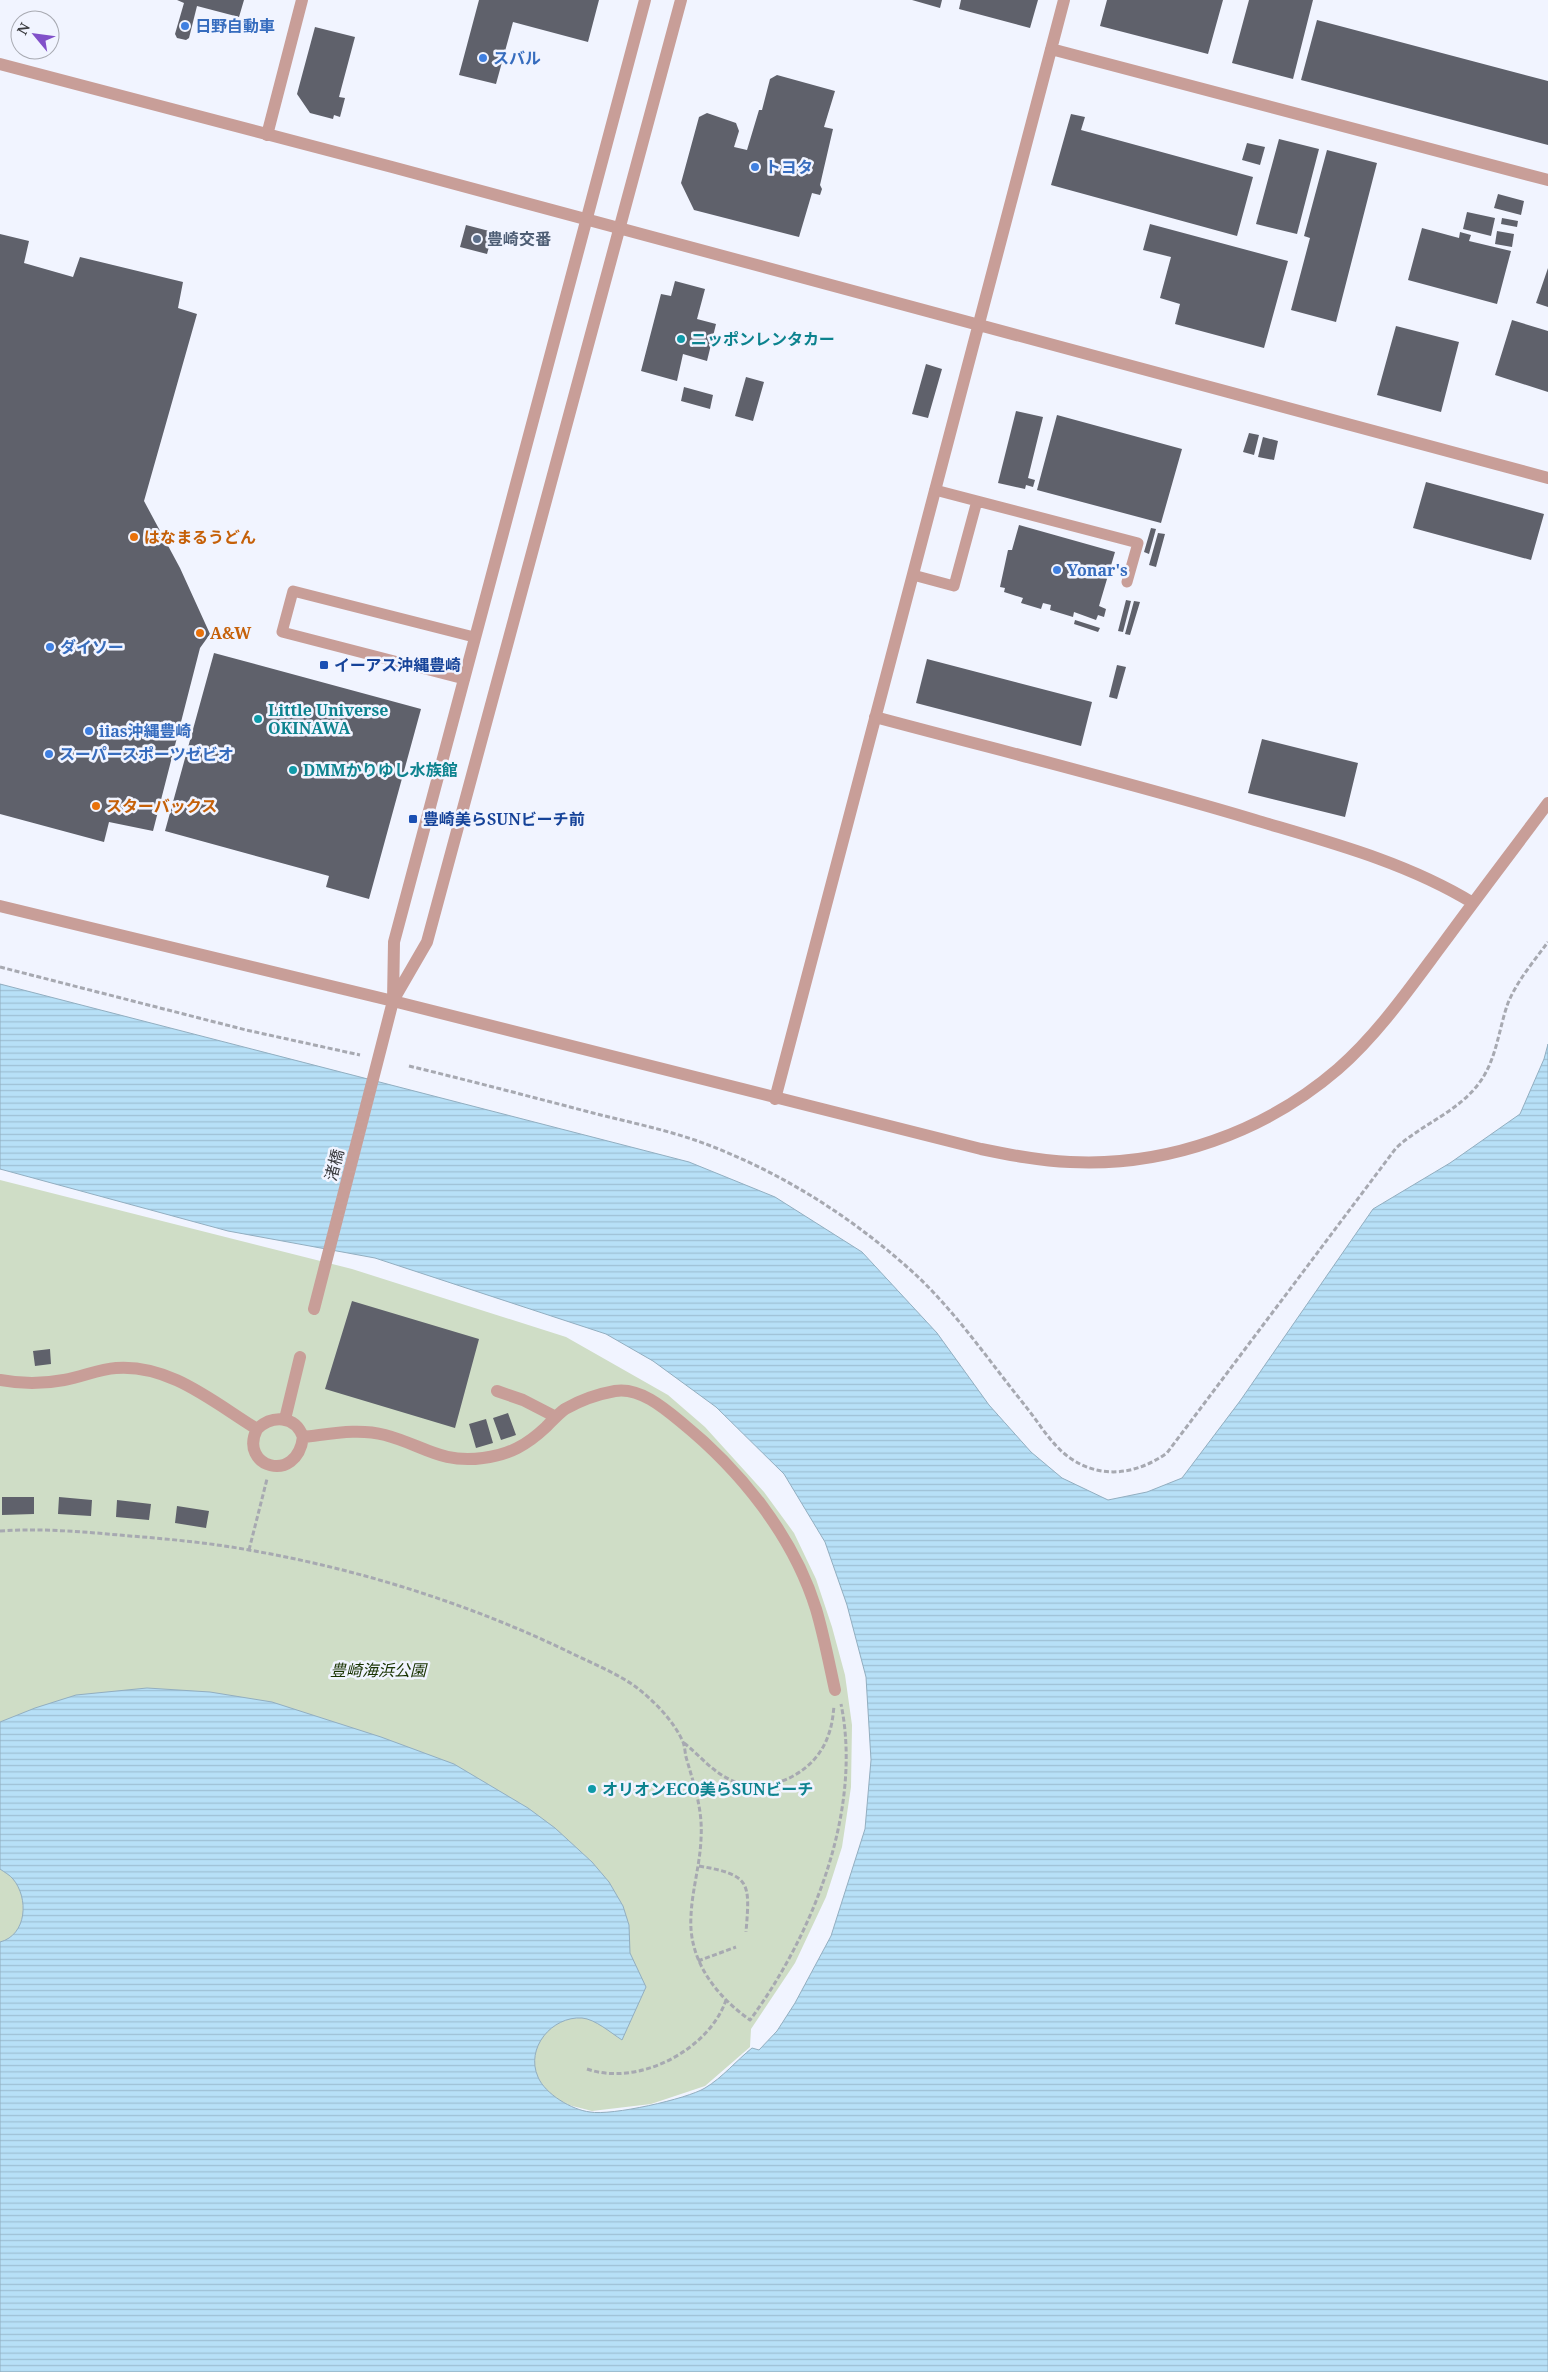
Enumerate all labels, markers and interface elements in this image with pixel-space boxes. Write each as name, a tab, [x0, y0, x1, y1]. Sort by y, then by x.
north arrow	[10, 10, 60, 60]
place label: 日野自動車	[195, 15, 275, 37]
text: N	[12, 19, 34, 38]
marker: 日野自動車	[179, 20, 191, 32]
place label: スバル	[493, 47, 541, 69]
marker: スバル	[477, 52, 489, 64]
place label: トヨタ	[765, 156, 813, 178]
marker: トヨタ	[749, 161, 761, 173]
place label: 豊崎交番	[487, 228, 551, 250]
marker: 豊崎交番	[471, 233, 483, 245]
place label: ニッポンレンタカー	[691, 328, 835, 350]
marker: ニッポンレンタカー	[675, 333, 687, 345]
place label: はなまるうどん	[144, 526, 256, 548]
marker: はなまるうどん	[128, 531, 140, 543]
place label: Yonar's	[1067, 559, 1128, 581]
marker: Yonar's	[1051, 564, 1063, 576]
place label: A&W	[210, 622, 252, 644]
marker: A&W	[194, 627, 206, 639]
place label: ダイソー	[60, 636, 124, 658]
marker: ダイソー	[44, 641, 56, 653]
place label: イーアス沖縄豊崎	[334, 654, 461, 676]
marker: イーアス沖縄豊崎	[318, 659, 330, 671]
place label: Little Universe OKINAWA	[268, 699, 388, 739]
marker: Little Universe OKINAWA	[252, 713, 264, 725]
place label: iias沖縄豊崎	[99, 720, 192, 742]
marker: iias沖縄豊崎	[83, 725, 95, 737]
place label: スーパースポーツゼビオ	[59, 743, 234, 765]
marker: スーパースポーツゼビオ	[43, 748, 55, 760]
place label: DMMかりゆし水族館	[303, 759, 458, 781]
marker: DMMかりゆし水族館	[287, 764, 299, 776]
place label: スターバックス	[106, 795, 217, 817]
marker: スターバックス	[90, 800, 102, 812]
place label: 豊崎美らSUNビーチ前	[423, 808, 585, 830]
marker: 豊崎美らSUNビーチ前	[407, 813, 419, 825]
street label: 渚橋	[319, 1147, 349, 1183]
park label: 豊崎海浜公園	[330, 1659, 428, 1681]
place label: オリオンECO美らSUNビーチ	[602, 1778, 814, 1800]
marker: オリオンECO美らSUNビーチ	[586, 1783, 598, 1795]

